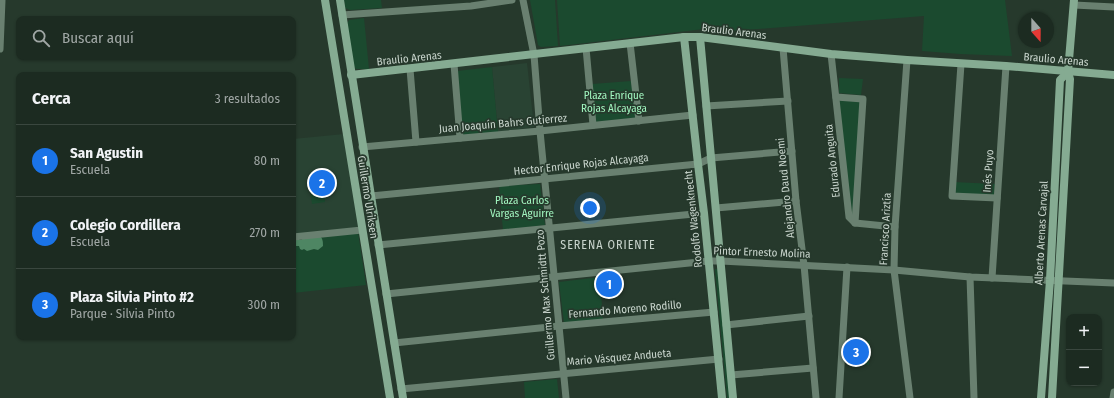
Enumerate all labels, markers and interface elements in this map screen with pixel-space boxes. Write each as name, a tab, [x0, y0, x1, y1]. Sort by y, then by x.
north arrow	[1018, 12, 1054, 48]
search box	[16, 16, 296, 60]
street label: Braulio Arenas	[701, 21, 767, 42]
icon: search	[30, 27, 52, 49]
text: Buscar aquí	[62, 29, 134, 47]
street label: Braulio Arenas	[376, 49, 442, 68]
street label: Braulio Arenas	[1023, 50, 1089, 69]
text: Cerca	[32, 88, 71, 109]
park label: Plaza Enrique Rojas Alcayaga	[581, 89, 647, 115]
text: 3 resultados	[215, 91, 280, 106]
street label: Juan Joaquín Bahrs Gutierrez	[438, 111, 568, 136]
street label: Edurado Anguita	[822, 124, 843, 198]
street label: Alejandro Daud Noemi	[774, 137, 797, 239]
text: San Agustin	[70, 144, 143, 162]
street label: Inés Puyo	[981, 149, 997, 193]
street label: Hector Enrique Rojas Alcayaga	[513, 151, 649, 178]
text: 1	[42, 153, 48, 168]
text: 80 m	[254, 153, 280, 168]
street label: Guillermo Ulriksen	[355, 155, 380, 239]
text: Escuela	[70, 162, 110, 177]
pin: 2	[309, 168, 335, 198]
street label: Rodolfo Wagenknecht	[682, 169, 705, 268]
street label: Alberto Arenas Carvajal	[1032, 180, 1051, 286]
street label: Francisco Ariztía	[877, 192, 894, 266]
park label: Plaza Carlos Vargas Aguirre	[490, 194, 554, 220]
your location	[580, 198, 600, 218]
text: Colegio Cordillera	[70, 216, 181, 234]
text: 2	[42, 225, 48, 240]
text: 270 m	[249, 225, 280, 240]
street label: Guillermo Max Schmidtt Pozo	[533, 229, 558, 361]
text: Escuela	[70, 234, 110, 249]
district label: SERENA ORIENTE	[560, 238, 656, 252]
street label: Pintor Ernesto Molina	[713, 244, 811, 261]
pin: 1	[596, 269, 622, 299]
text: Plaza Silvia Pinto #2	[70, 288, 194, 306]
text: 3	[42, 297, 48, 312]
text: 300 m	[248, 297, 280, 312]
street label: Fernando Moreno Rodillo	[568, 298, 682, 321]
text: Parque · Silvia Pinto	[70, 306, 175, 321]
map controls	[1066, 314, 1102, 386]
button: +	[1066, 314, 1102, 350]
pin: 3	[843, 337, 869, 367]
street label: Mario Vásquez Andueta	[566, 346, 672, 369]
button: −	[1066, 350, 1102, 386]

